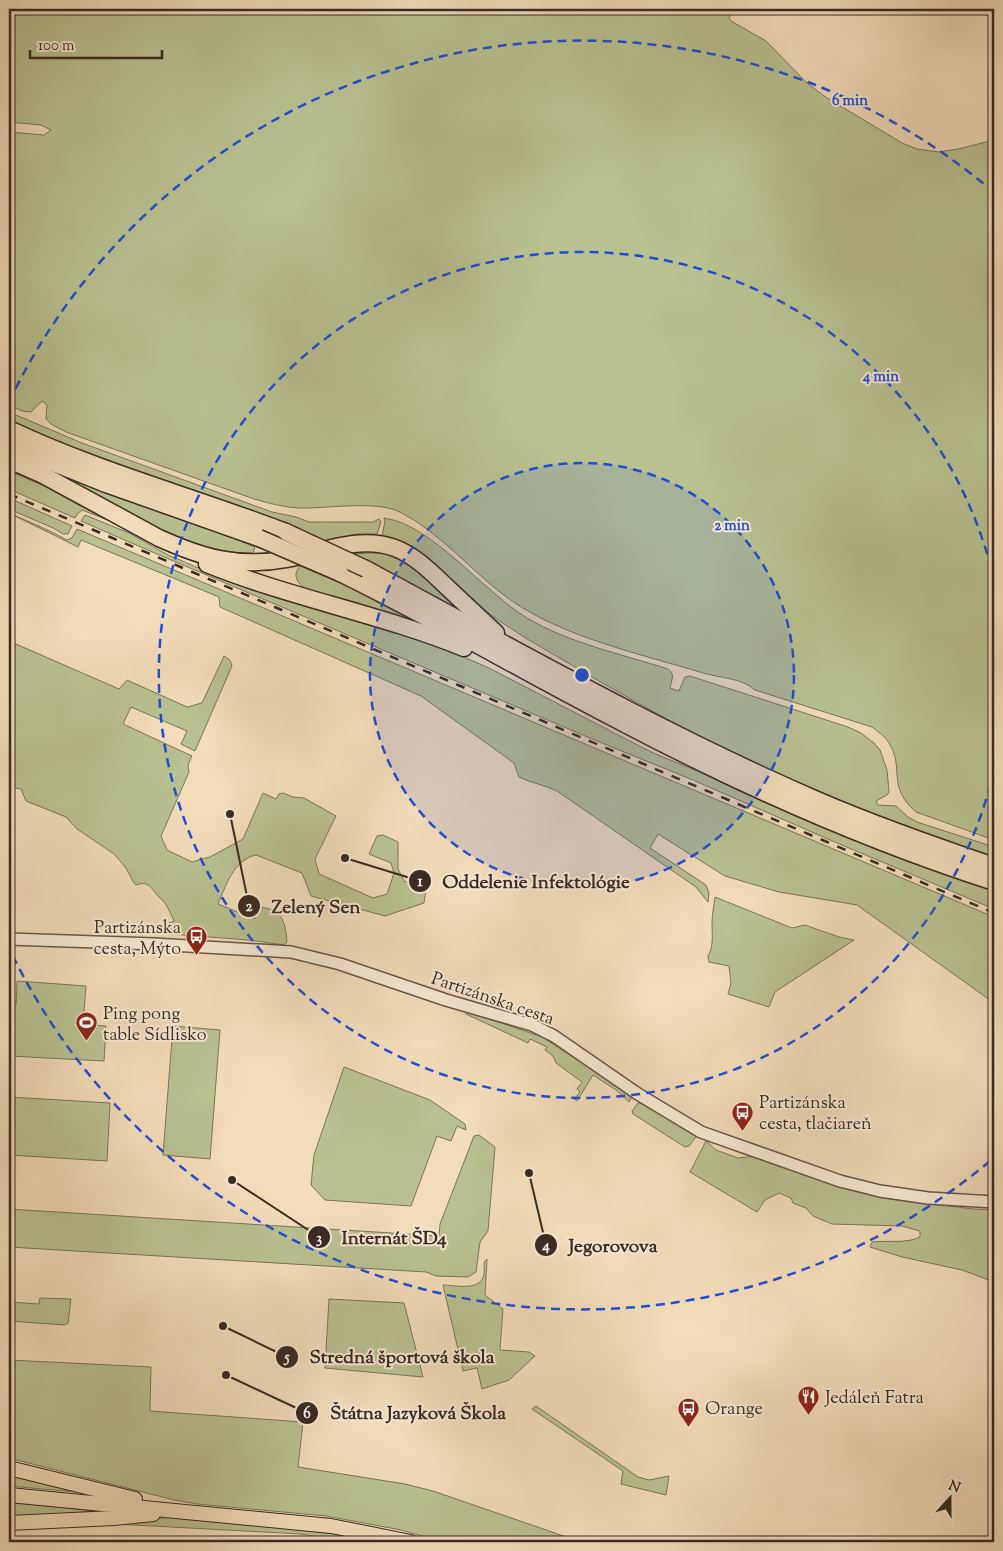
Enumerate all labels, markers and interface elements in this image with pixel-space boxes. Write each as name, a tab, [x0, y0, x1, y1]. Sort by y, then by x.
scale bar	[30, 28, 162, 60]
text: 100 m	[38, 36, 75, 57]
text: 6 min	[832, 91, 868, 112]
text: 4 min	[862, 367, 899, 388]
text: 2 min	[714, 516, 750, 537]
centre of rings	[573, 666, 591, 684]
callout: Oddelenie Infektológie	[407, 864, 640, 898]
text: Oddelenie Infektológie	[442, 870, 630, 897]
text: 1	[417, 872, 423, 893]
callout: Zelený Sen	[236, 889, 370, 923]
text: Zelený Sen	[271, 895, 361, 922]
text: 2	[245, 897, 253, 918]
place label: Partizánska cesta, Mýto	[93, 916, 181, 963]
bus stop icon: Partizánska cesta, Mýto	[185, 925, 209, 956]
street label: Partizánska cesta	[427, 967, 557, 1033]
place label: Ping pong table Sídlisko	[103, 1002, 207, 1049]
sports icon: Ping pong table Sídlisko	[75, 1011, 99, 1042]
place label: Partizánska cesta, tlačiareň	[759, 1091, 872, 1138]
bus stop icon: Partizánska cesta, tlačiareň	[731, 1100, 755, 1131]
callout: Internát ŠD4	[306, 1220, 456, 1254]
text: Internát ŠD4	[341, 1226, 447, 1253]
callout: Jegorovova	[534, 1228, 668, 1262]
text: 3	[316, 1229, 322, 1250]
text: Jegorovova	[567, 1234, 658, 1261]
text: 4	[541, 1236, 550, 1257]
callout: Stredná športová škola	[274, 1340, 504, 1374]
text: Stredná športová škola	[309, 1345, 495, 1372]
text: 5	[283, 1348, 290, 1369]
restaurant icon: Jedáleň Fatra	[797, 1385, 821, 1416]
place label: Jedáleň Fatra	[824, 1386, 924, 1412]
callout: Štátna Jazyková Škola	[295, 1396, 516, 1430]
bus stop icon: Orange	[677, 1396, 701, 1427]
place label: Orange	[705, 1397, 763, 1423]
text: Štátna Jazyková Škola	[330, 1401, 506, 1428]
text: 6	[303, 1404, 311, 1425]
north arrow	[926, 1474, 976, 1524]
text: N	[945, 1476, 963, 1499]

